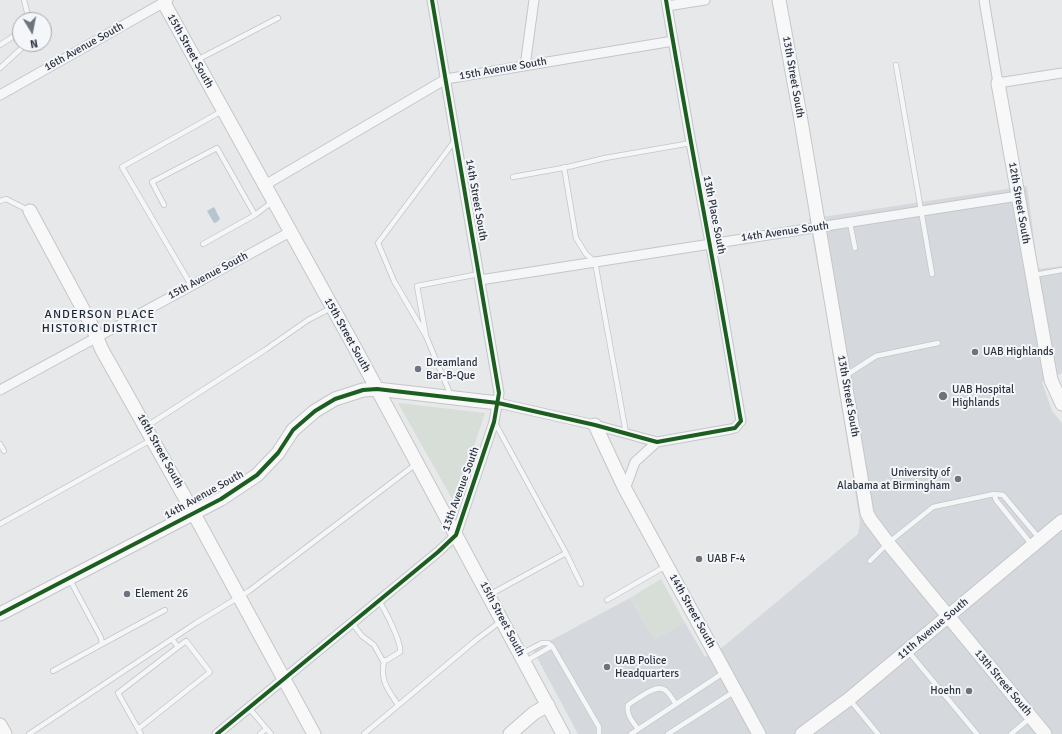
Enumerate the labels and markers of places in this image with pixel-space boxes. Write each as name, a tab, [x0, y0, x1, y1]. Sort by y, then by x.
place label: UAB Highlands	[983, 345, 1054, 359]
marker: UAB Highlands	[970, 347, 980, 357]
place label: Dreamland Bar-B-Que	[426, 356, 477, 382]
marker: Dreamland Bar-B-Que	[413, 364, 423, 374]
place label: UAB Hospital Highlands	[952, 383, 1014, 409]
marker: UAB Hospital Highlands	[937, 390, 949, 402]
place label: University of Alabama at Birmingham	[837, 466, 950, 492]
marker: University of Alabama at Birmingham	[953, 474, 963, 484]
place label: UAB F-4	[707, 552, 745, 566]
marker: UAB F-4	[694, 554, 704, 564]
place label: Element 26	[135, 587, 188, 601]
marker: Element 26	[122, 589, 132, 599]
place label: UAB Police Headquarters	[615, 654, 679, 680]
marker: UAB Police Headquarters	[602, 662, 612, 672]
place label: Hoehn	[930, 684, 961, 698]
marker: Hoehn	[964, 686, 974, 696]

